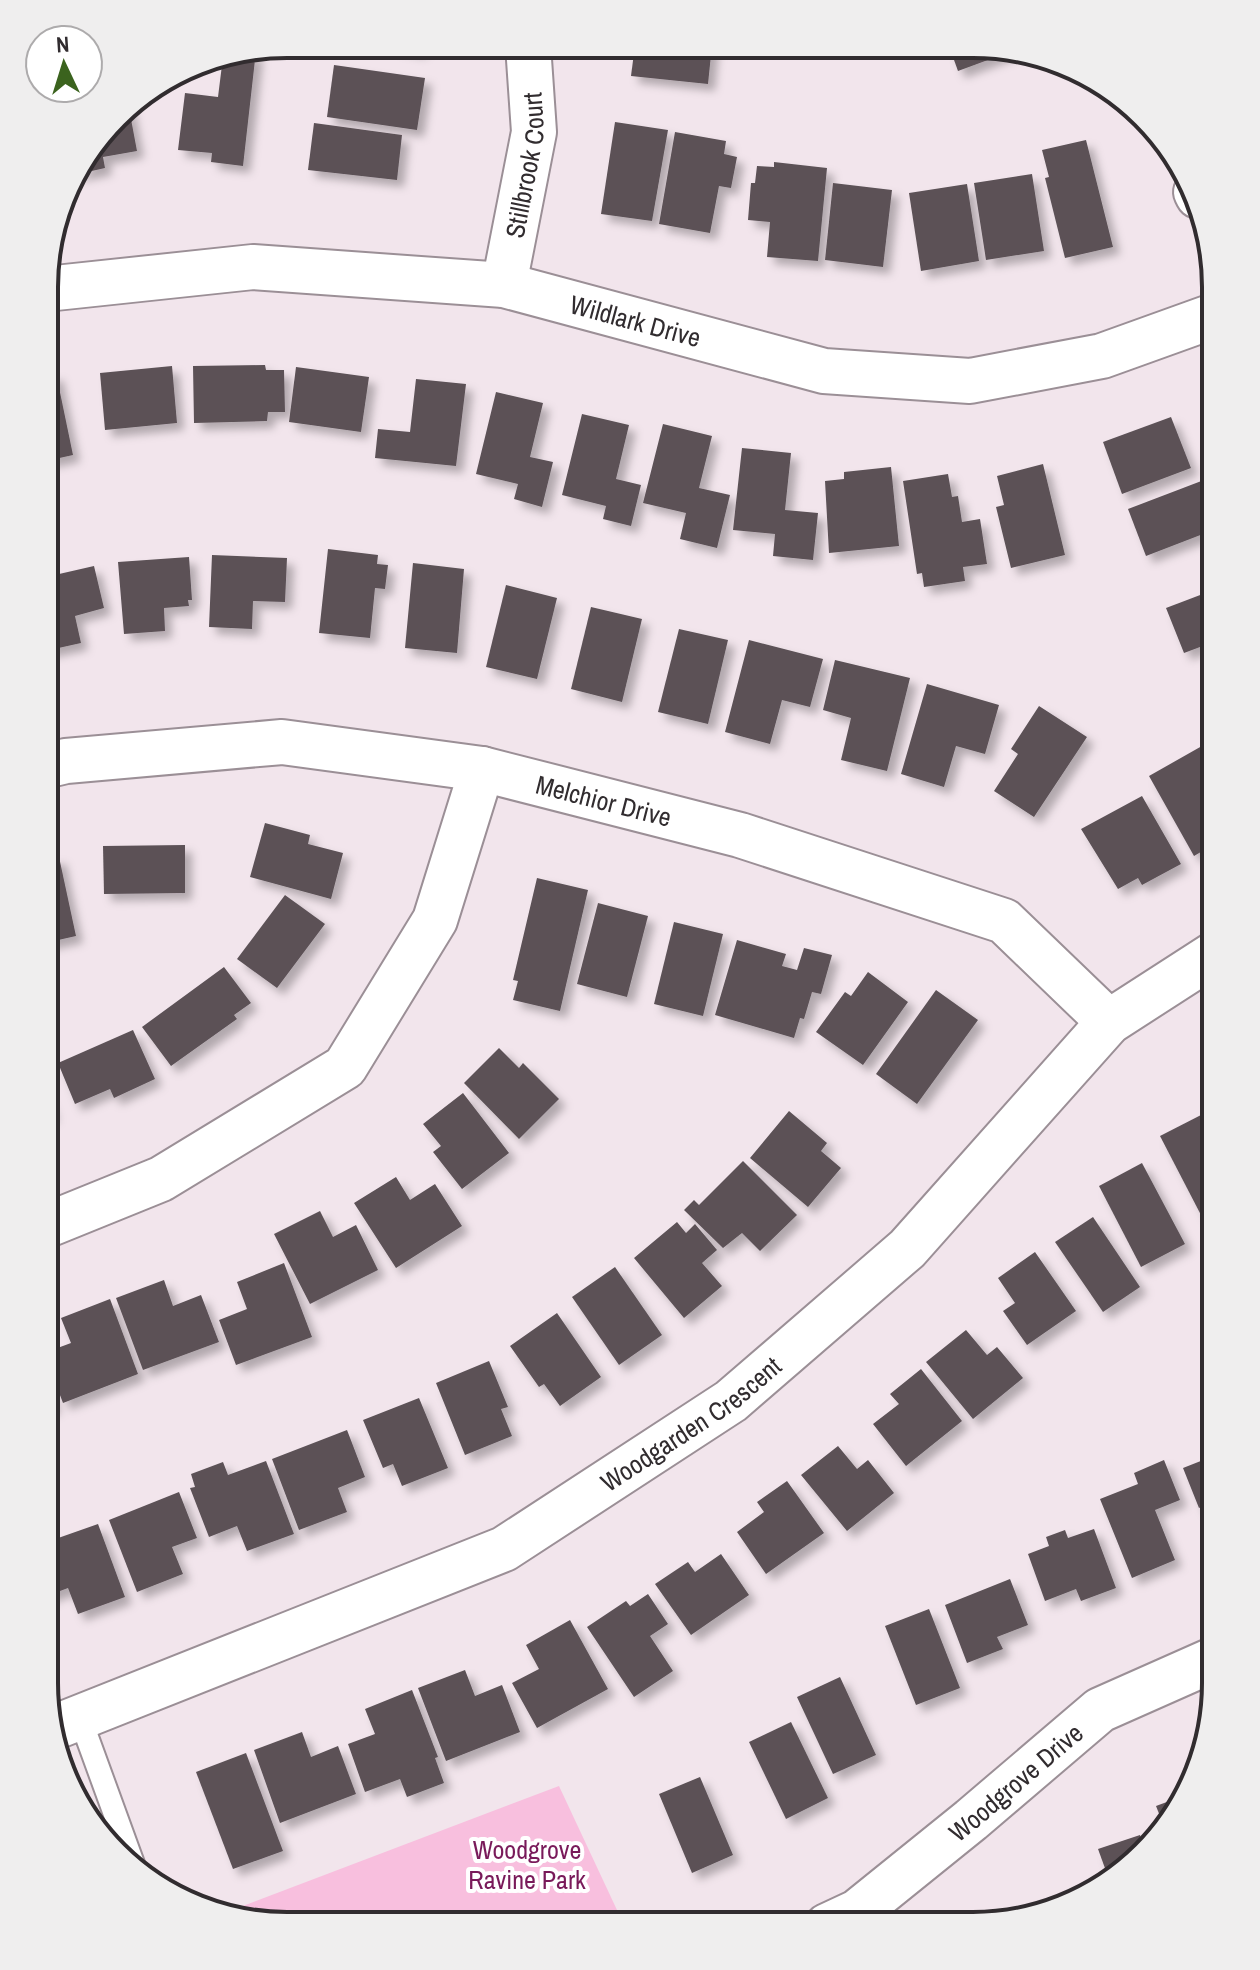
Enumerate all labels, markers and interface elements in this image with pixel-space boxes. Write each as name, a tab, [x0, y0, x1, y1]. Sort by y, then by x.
north arrow	[24, 24, 104, 104]
text: N	[55, 29, 70, 59]
street label: Stillbrook Court	[496, 91, 552, 241]
street label: Wildlark Drive	[566, 286, 705, 355]
street label: Melchior Drive	[532, 766, 675, 834]
street label: Woodgarden Crescent	[593, 1348, 788, 1499]
street label: Woodgrove Drive	[941, 1715, 1090, 1849]
park label: Woodgrove Ravine Park	[468, 1832, 586, 1897]

